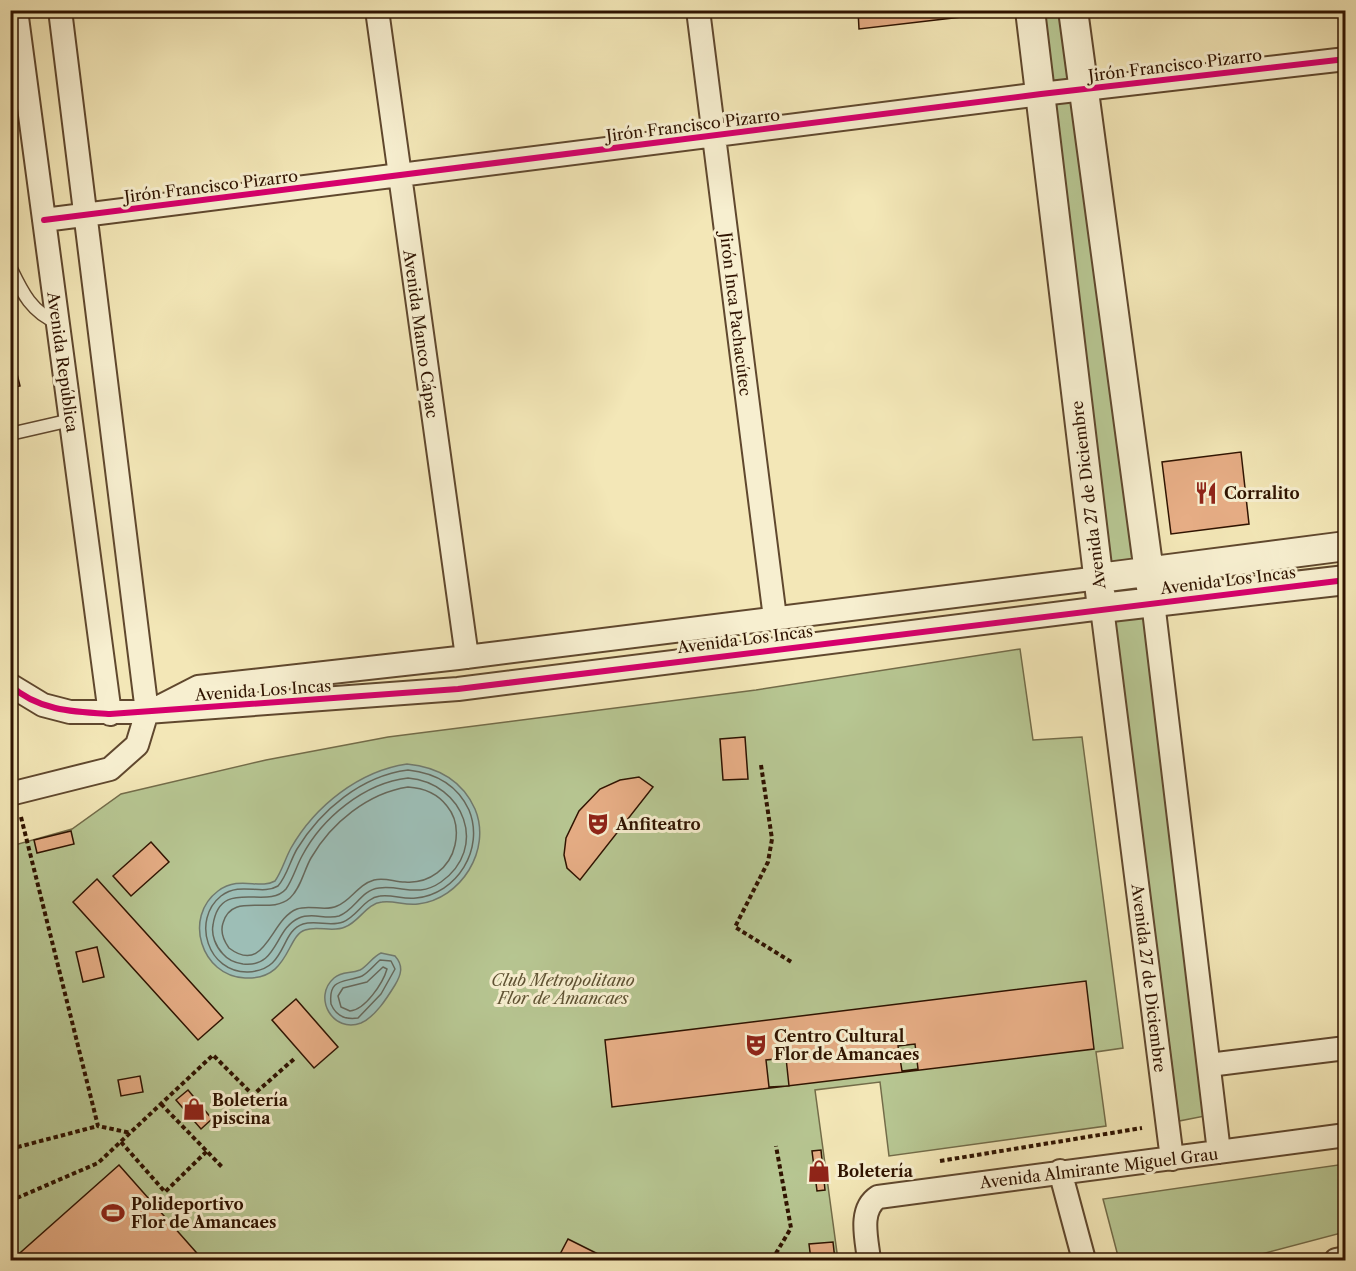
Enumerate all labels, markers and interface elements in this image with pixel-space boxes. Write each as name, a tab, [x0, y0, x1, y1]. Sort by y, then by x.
street label: Jirón Francisco Pizarro	[1084, 44, 1263, 86]
street label: Jirón Francisco Pizarro	[602, 104, 781, 146]
street label: Jirón Francisco Pizarro	[120, 165, 299, 207]
street label: Jirón Inca Pachacútec	[716, 228, 756, 397]
street label: Avenida Manco Cápac	[399, 248, 443, 419]
street label: Avenida República	[43, 290, 83, 434]
street label: Avenida 27 de Diciembre	[1067, 400, 1110, 591]
restaurant icon: Corralito	[1193, 480, 1219, 506]
place label: Corralito	[1224, 483, 1300, 503]
street label: Avenida Los Incas	[1158, 562, 1297, 598]
street label: Avenida Los Incas	[675, 621, 814, 657]
street label: Avenida Los Incas	[193, 675, 332, 705]
theatre icon: Anfiteatro	[585, 811, 611, 837]
place label: Anfiteatro	[615, 814, 701, 834]
street label: Avenida 27 de Diciembre	[1127, 882, 1170, 1073]
park label: Club Metropolitano Flor de Amancaes	[491, 970, 635, 1008]
place label: Centro Cultural Flor de Amancaes	[774, 1026, 920, 1064]
theatre icon: Centro Cultural Flor de Amancaes	[743, 1032, 769, 1058]
place label: Boletería piscina	[212, 1090, 289, 1128]
shop icon: Boletería piscina	[181, 1096, 207, 1122]
street label: Avenida Almirante Miguel Grau	[978, 1143, 1219, 1193]
shop icon: Boletería	[806, 1158, 832, 1184]
place label: Boletería	[837, 1161, 914, 1181]
place label: Polideportivo Flor de Amancaes	[131, 1194, 277, 1232]
sports icon: Polideportivo Flor de Amancaes	[100, 1200, 126, 1226]

